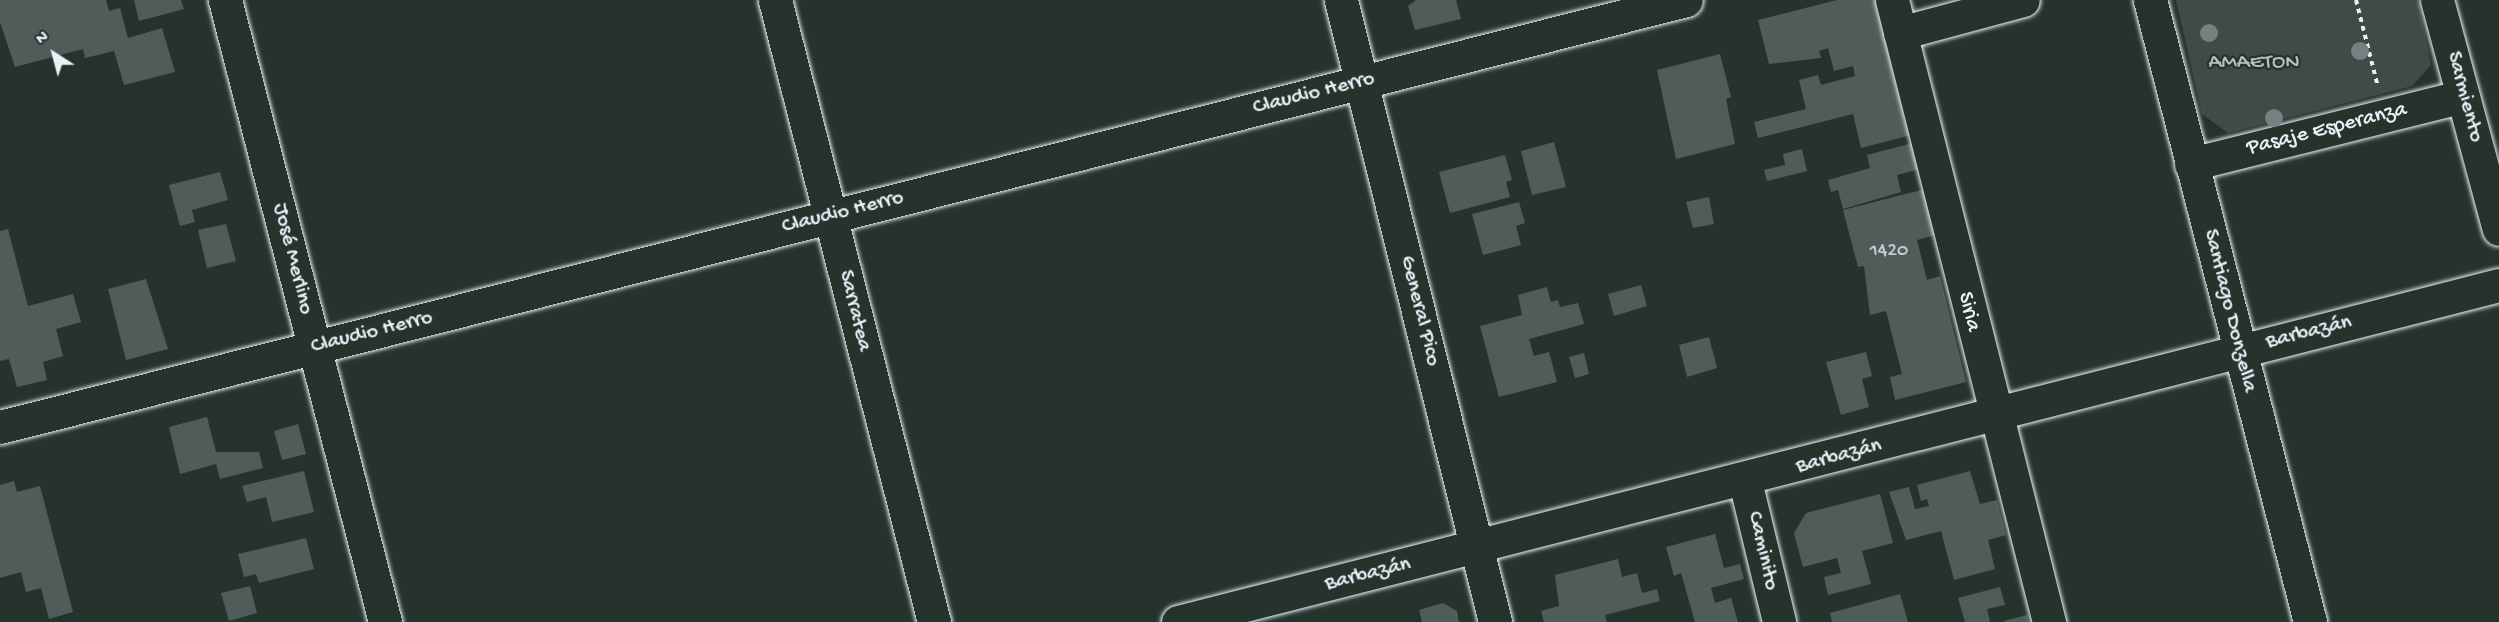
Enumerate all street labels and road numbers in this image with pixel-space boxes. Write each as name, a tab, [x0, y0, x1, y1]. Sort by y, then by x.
street label: Sarmiento	[2439, 49, 2489, 145]
street label: Claudio Herro	[1250, 66, 1378, 122]
street label: Pasaje Esperanza	[2244, 97, 2410, 163]
street label: Claudio Herro	[779, 185, 907, 241]
street label: José Merlino	[265, 201, 319, 317]
street label: Santiago Donzella	[2196, 227, 2262, 395]
street label: General Pico	[1393, 253, 1445, 369]
street label: Sarratea	[831, 268, 877, 354]
street label: Siria	[1950, 290, 1986, 334]
street label: Claudio Herro	[308, 305, 436, 361]
street label: Barbazán	[2263, 310, 2355, 356]
street label: Barbazán	[1793, 433, 1885, 481]
street label: Caminito	[1740, 509, 1784, 593]
street label: Barbazán	[1322, 552, 1414, 598]

